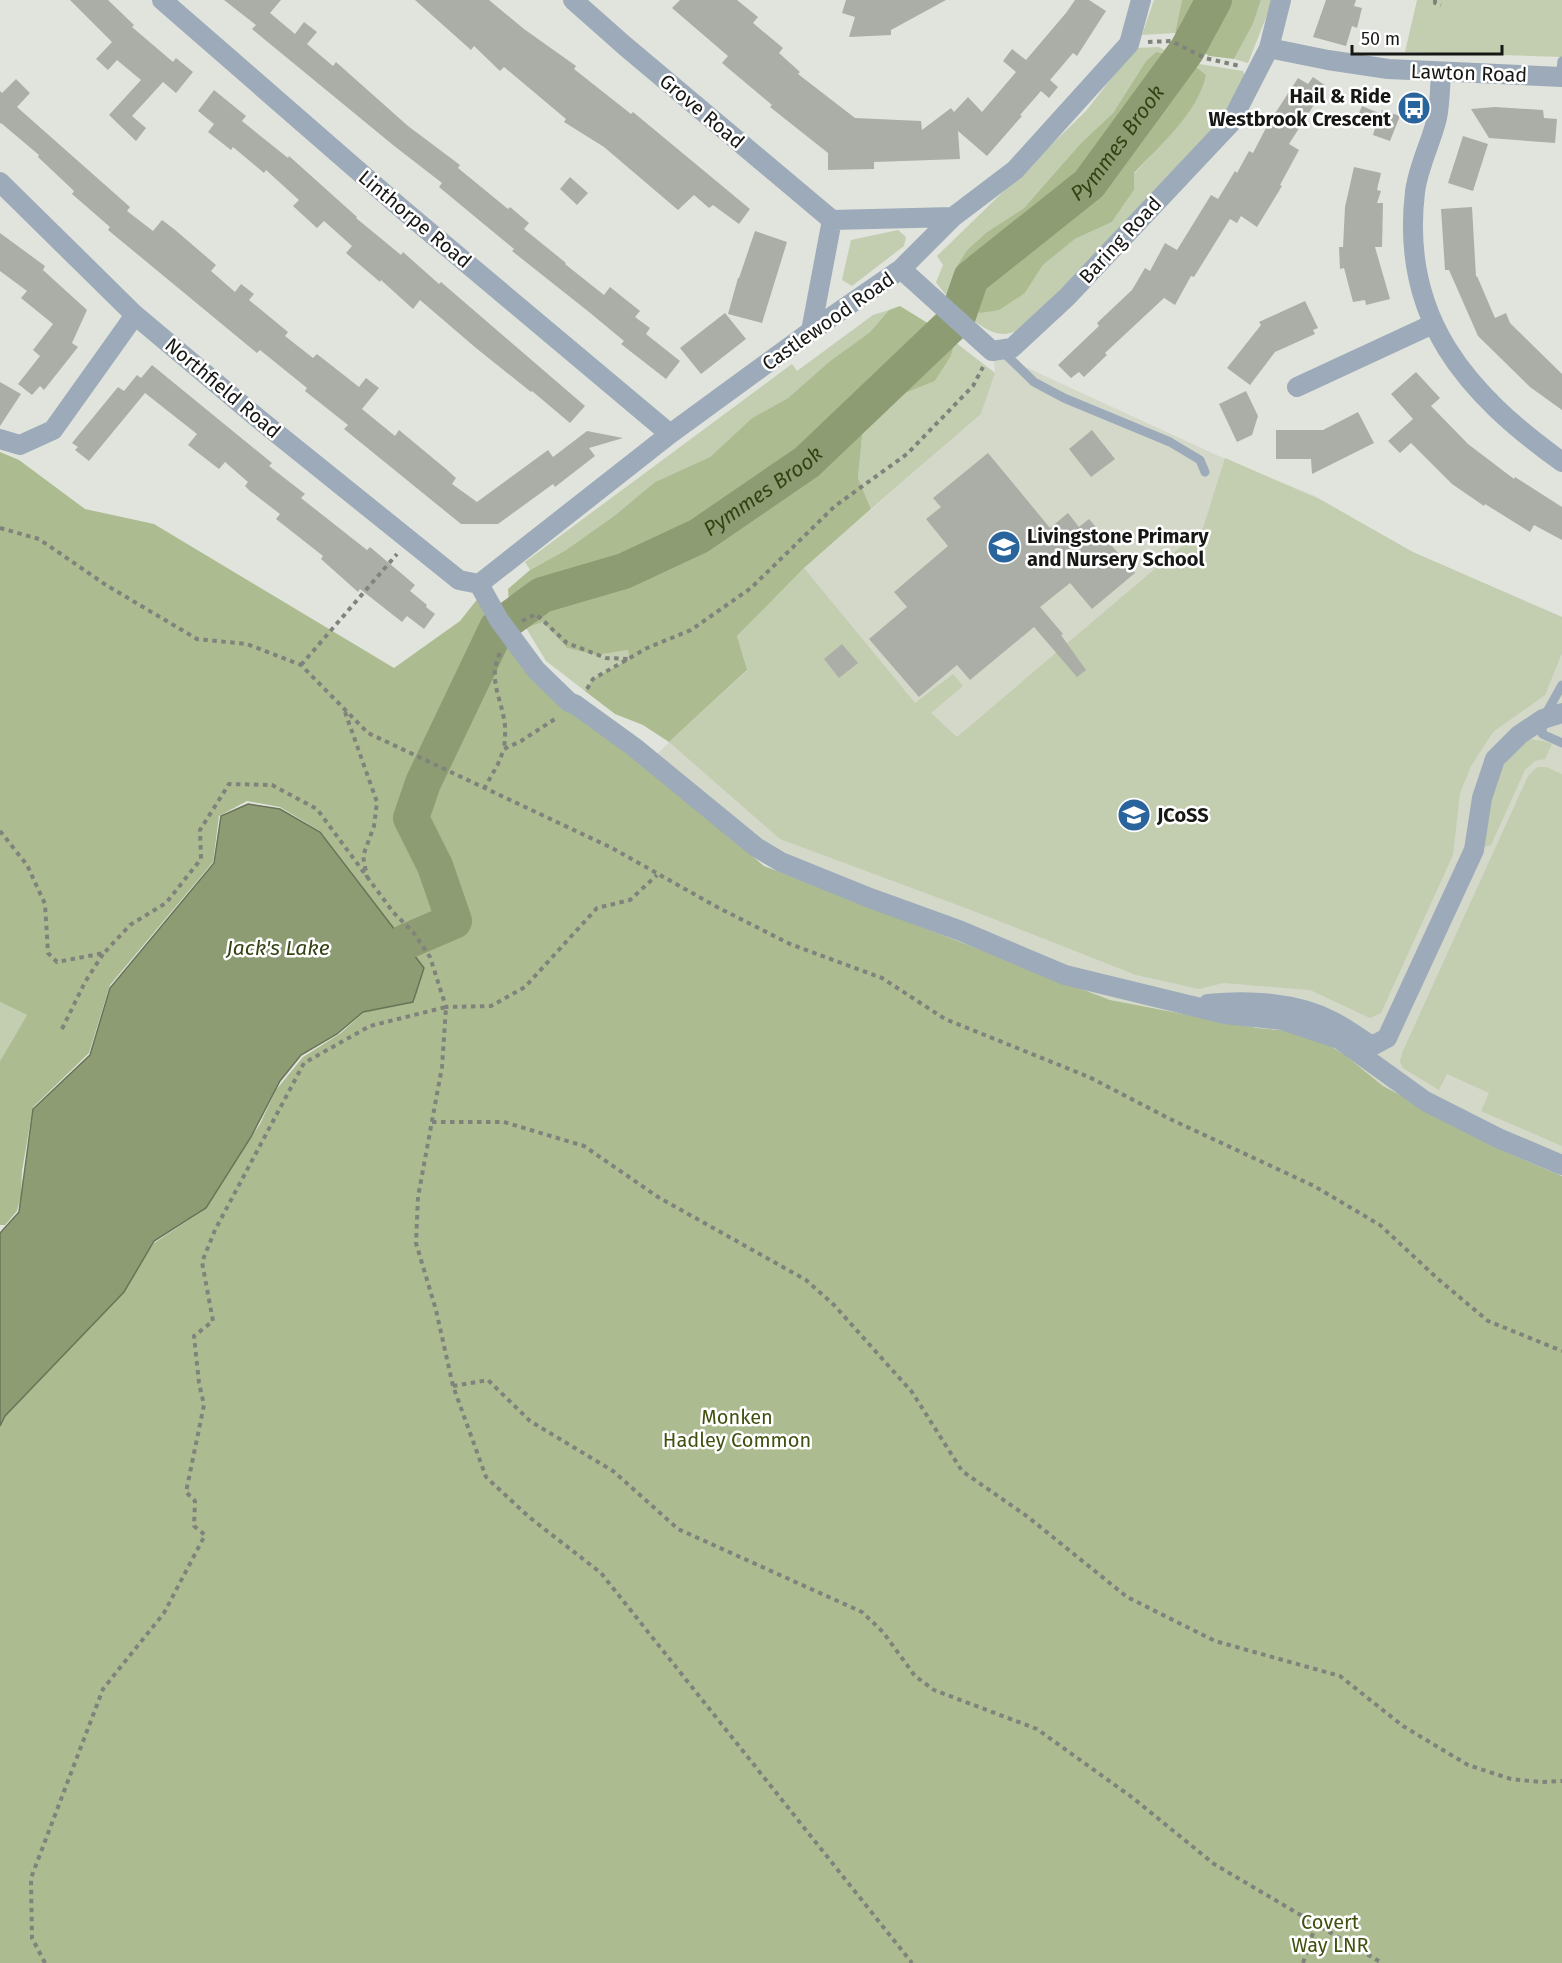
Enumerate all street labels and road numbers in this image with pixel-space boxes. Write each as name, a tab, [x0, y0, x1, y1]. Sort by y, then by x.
street label: Lawton Road	[1410, 59, 1528, 87]
street label: Grove Road	[655, 69, 749, 153]
street label: Linthorpe Road	[354, 165, 476, 273]
street label: Baring Road	[1074, 192, 1166, 288]
street label: Castlewood Road	[757, 266, 899, 376]
street label: Northfield Road	[160, 333, 286, 443]

